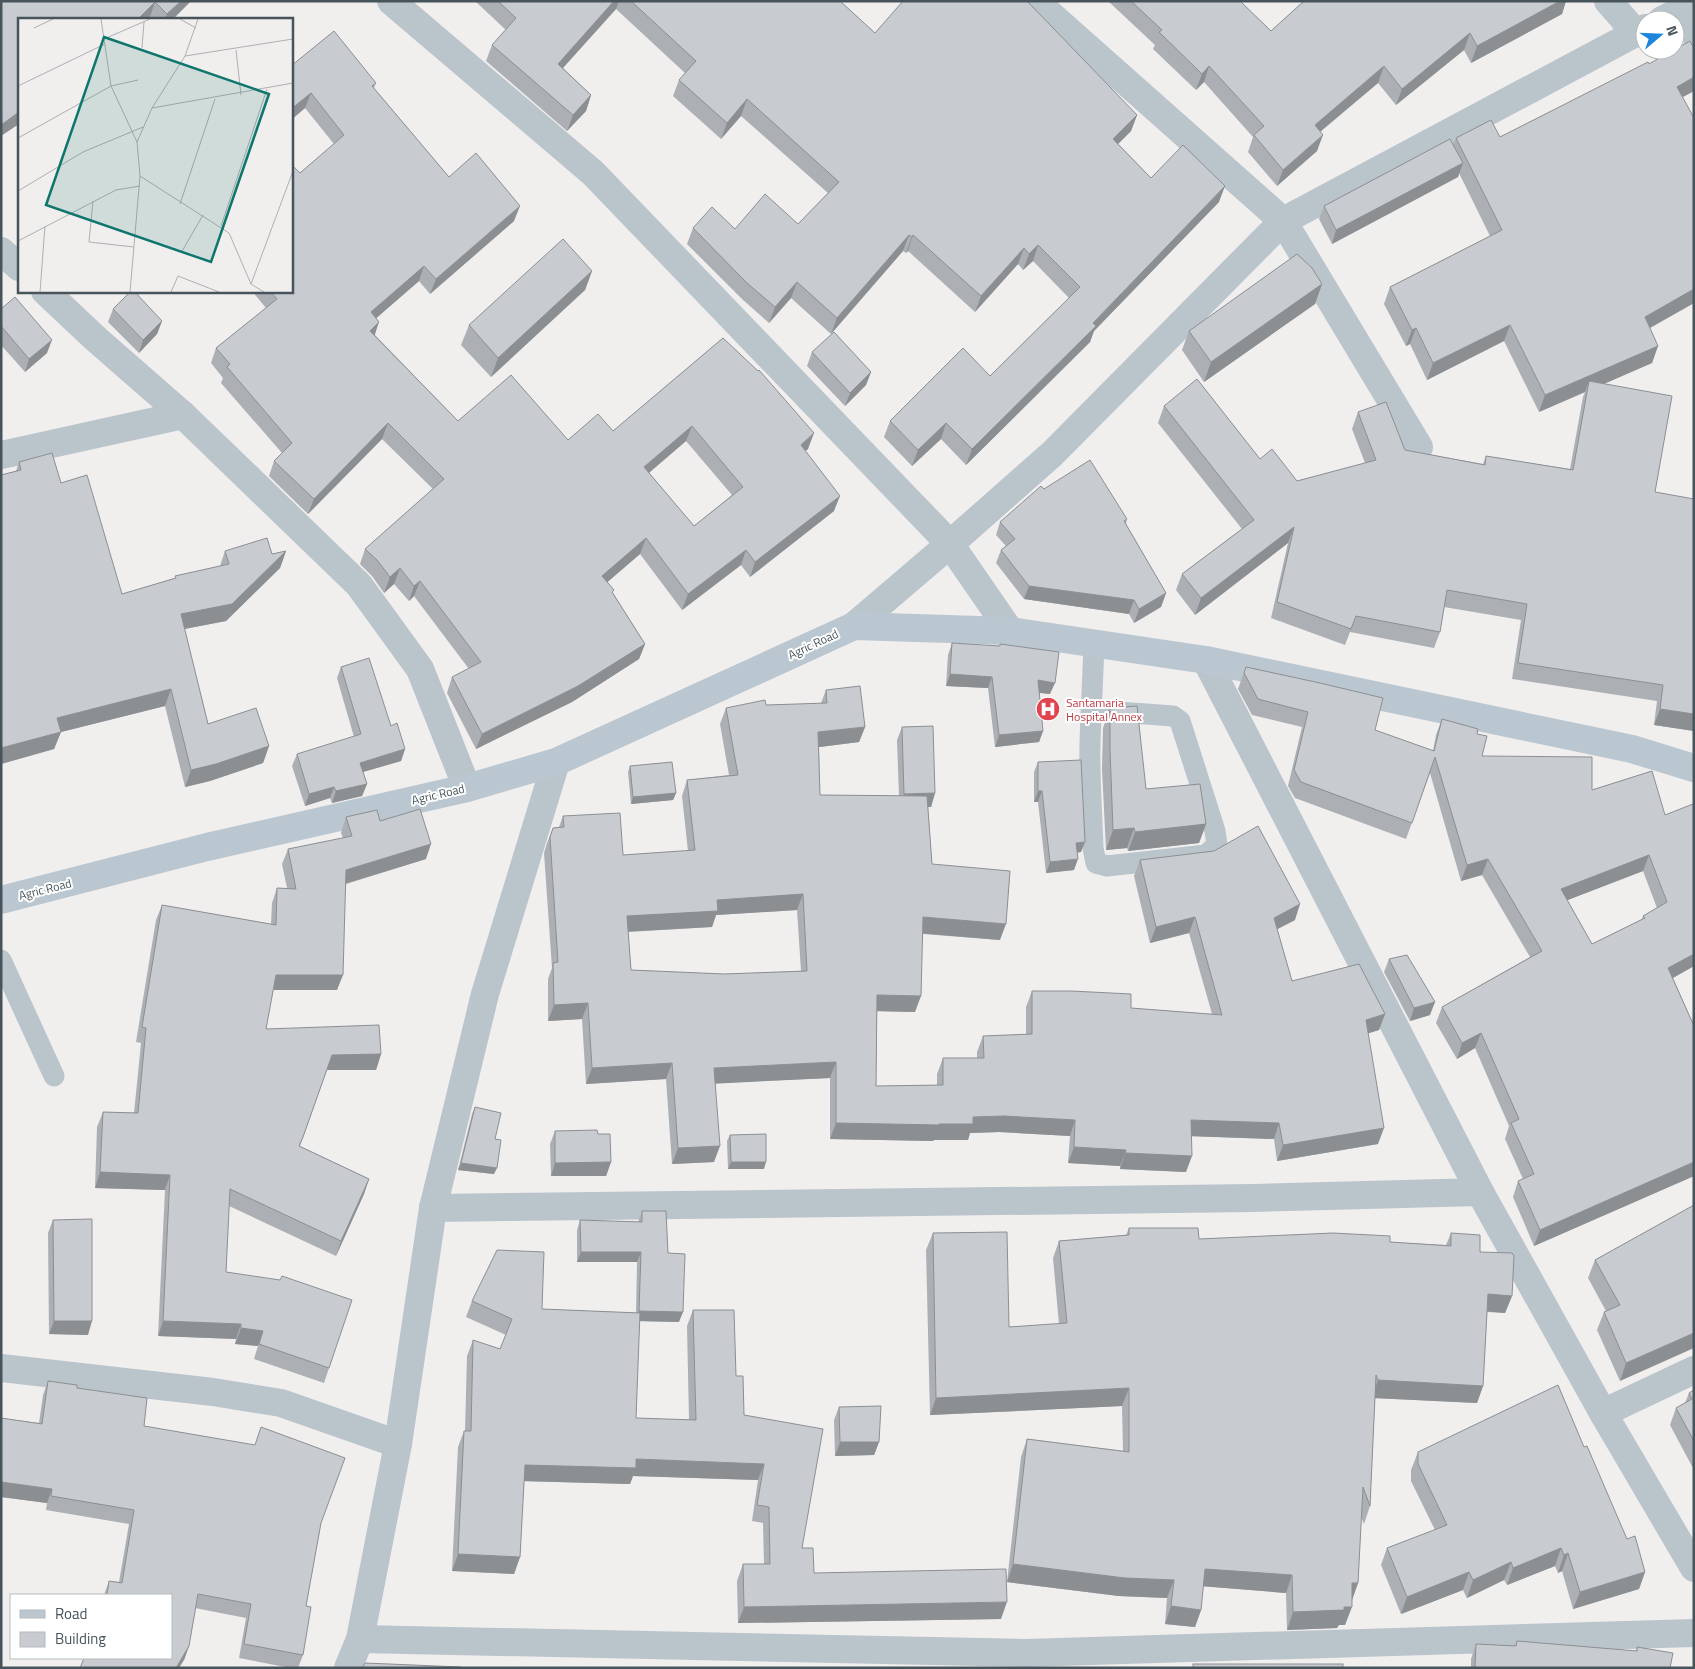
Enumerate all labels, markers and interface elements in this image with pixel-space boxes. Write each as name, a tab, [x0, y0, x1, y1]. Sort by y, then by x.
north arrow	[1635, 10, 1685, 60]
inset map	[18, 18, 292, 292]
text: N	[1661, 23, 1684, 39]
street label: Agric Road	[785, 624, 841, 664]
place label: Santamaria Hospital Annex	[1066, 693, 1143, 726]
hospital icon: Santamaria Hospital Annex	[1035, 696, 1061, 722]
street label: Agric Road	[410, 779, 466, 809]
street label: Agric Road	[17, 873, 73, 905]
legend	[10, 1594, 172, 1659]
text: Road	[55, 1602, 87, 1625]
text: Building	[55, 1627, 106, 1650]

